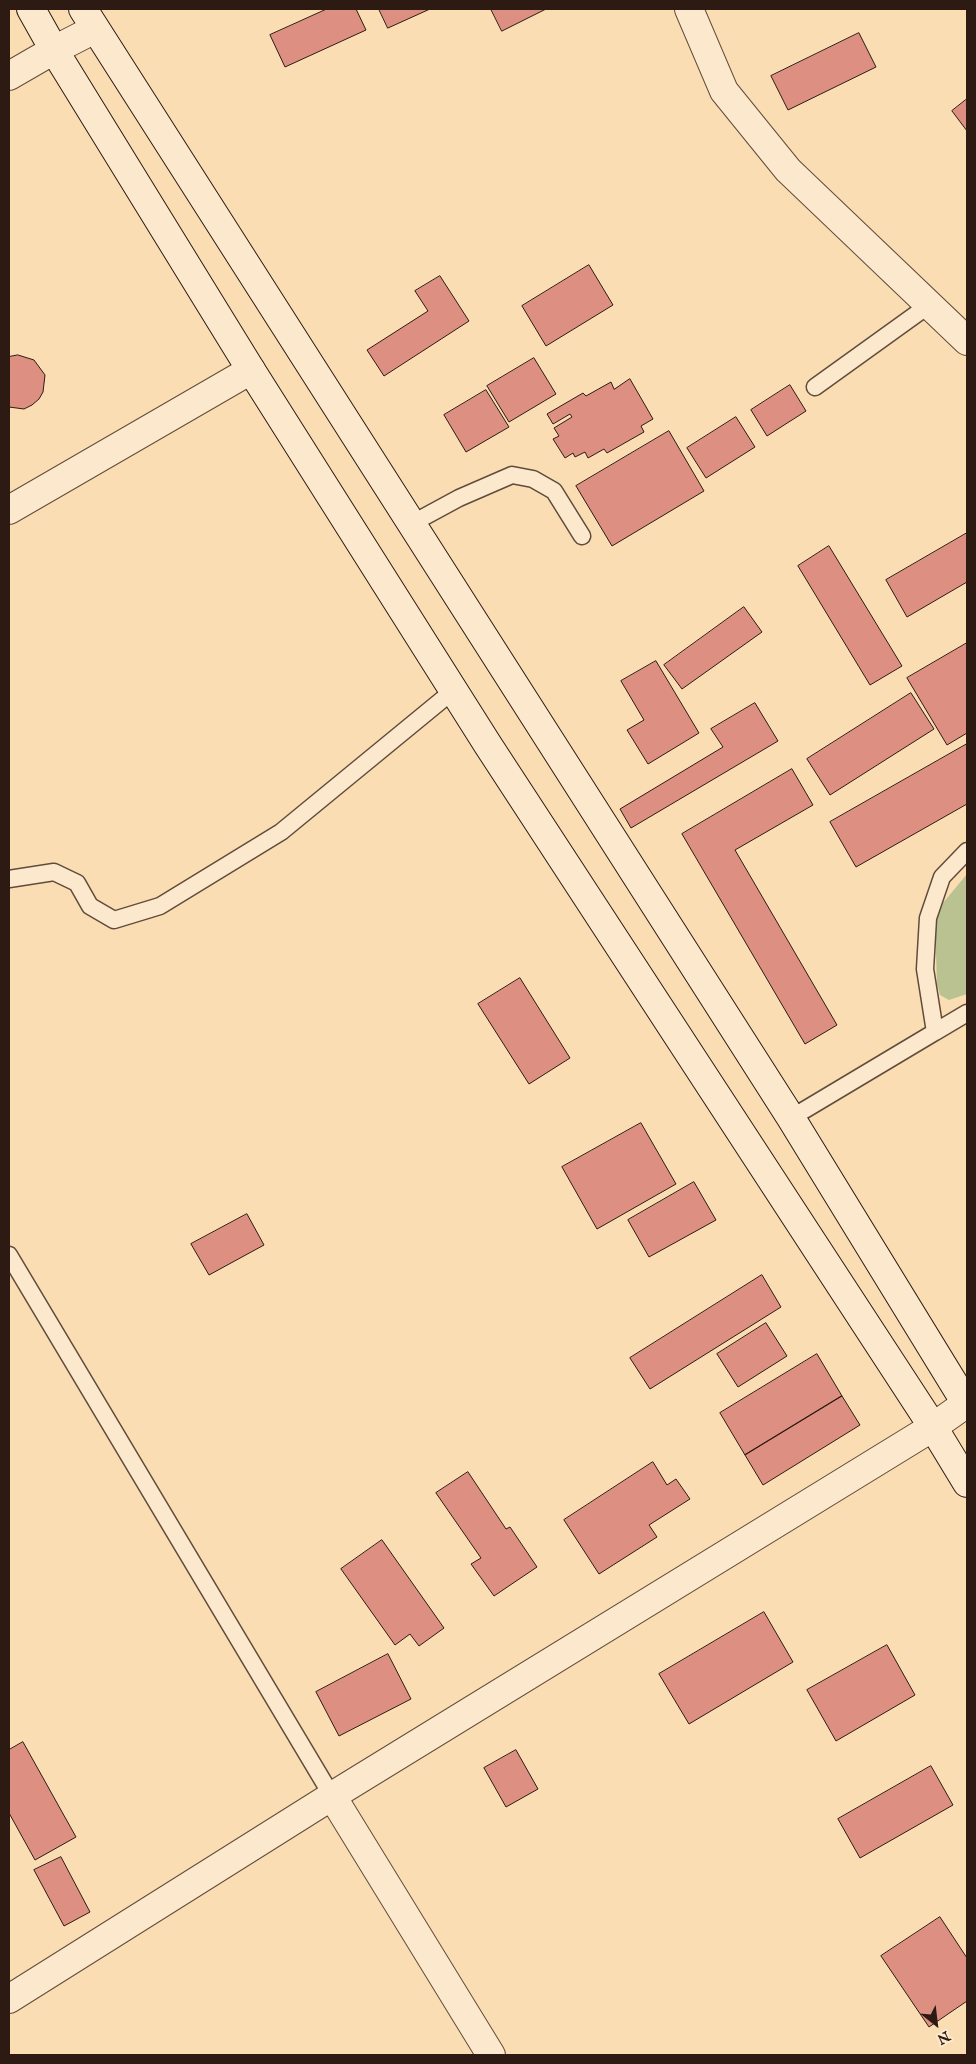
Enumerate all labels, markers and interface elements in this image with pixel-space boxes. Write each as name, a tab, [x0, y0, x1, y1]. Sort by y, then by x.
north arrow	[911, 1999, 961, 2049]
text: N	[934, 2026, 953, 2048]

